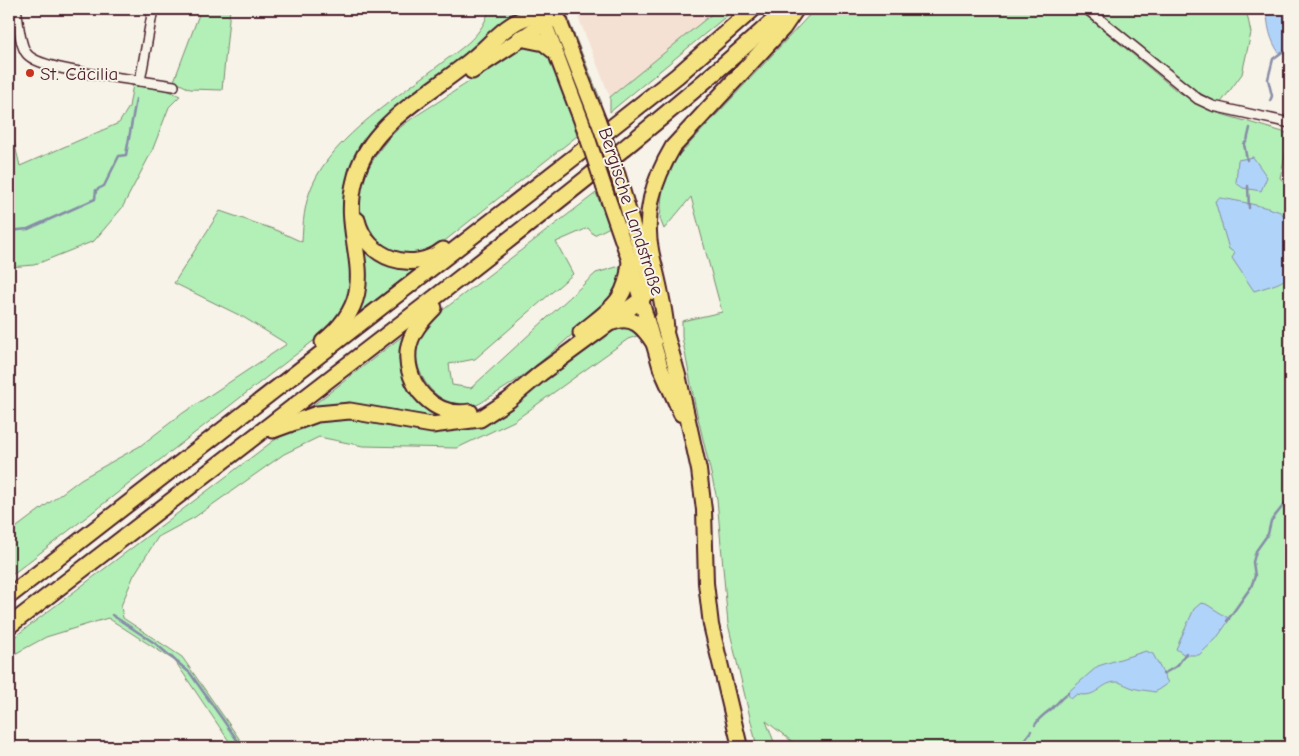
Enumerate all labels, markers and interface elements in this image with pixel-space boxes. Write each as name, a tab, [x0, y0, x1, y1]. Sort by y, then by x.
place label: St. Cäcilia	[40, 63, 118, 85]
marker: St. Cäcilia	[24, 67, 36, 79]
street label: Bergische Landstraße	[594, 125, 669, 298]

